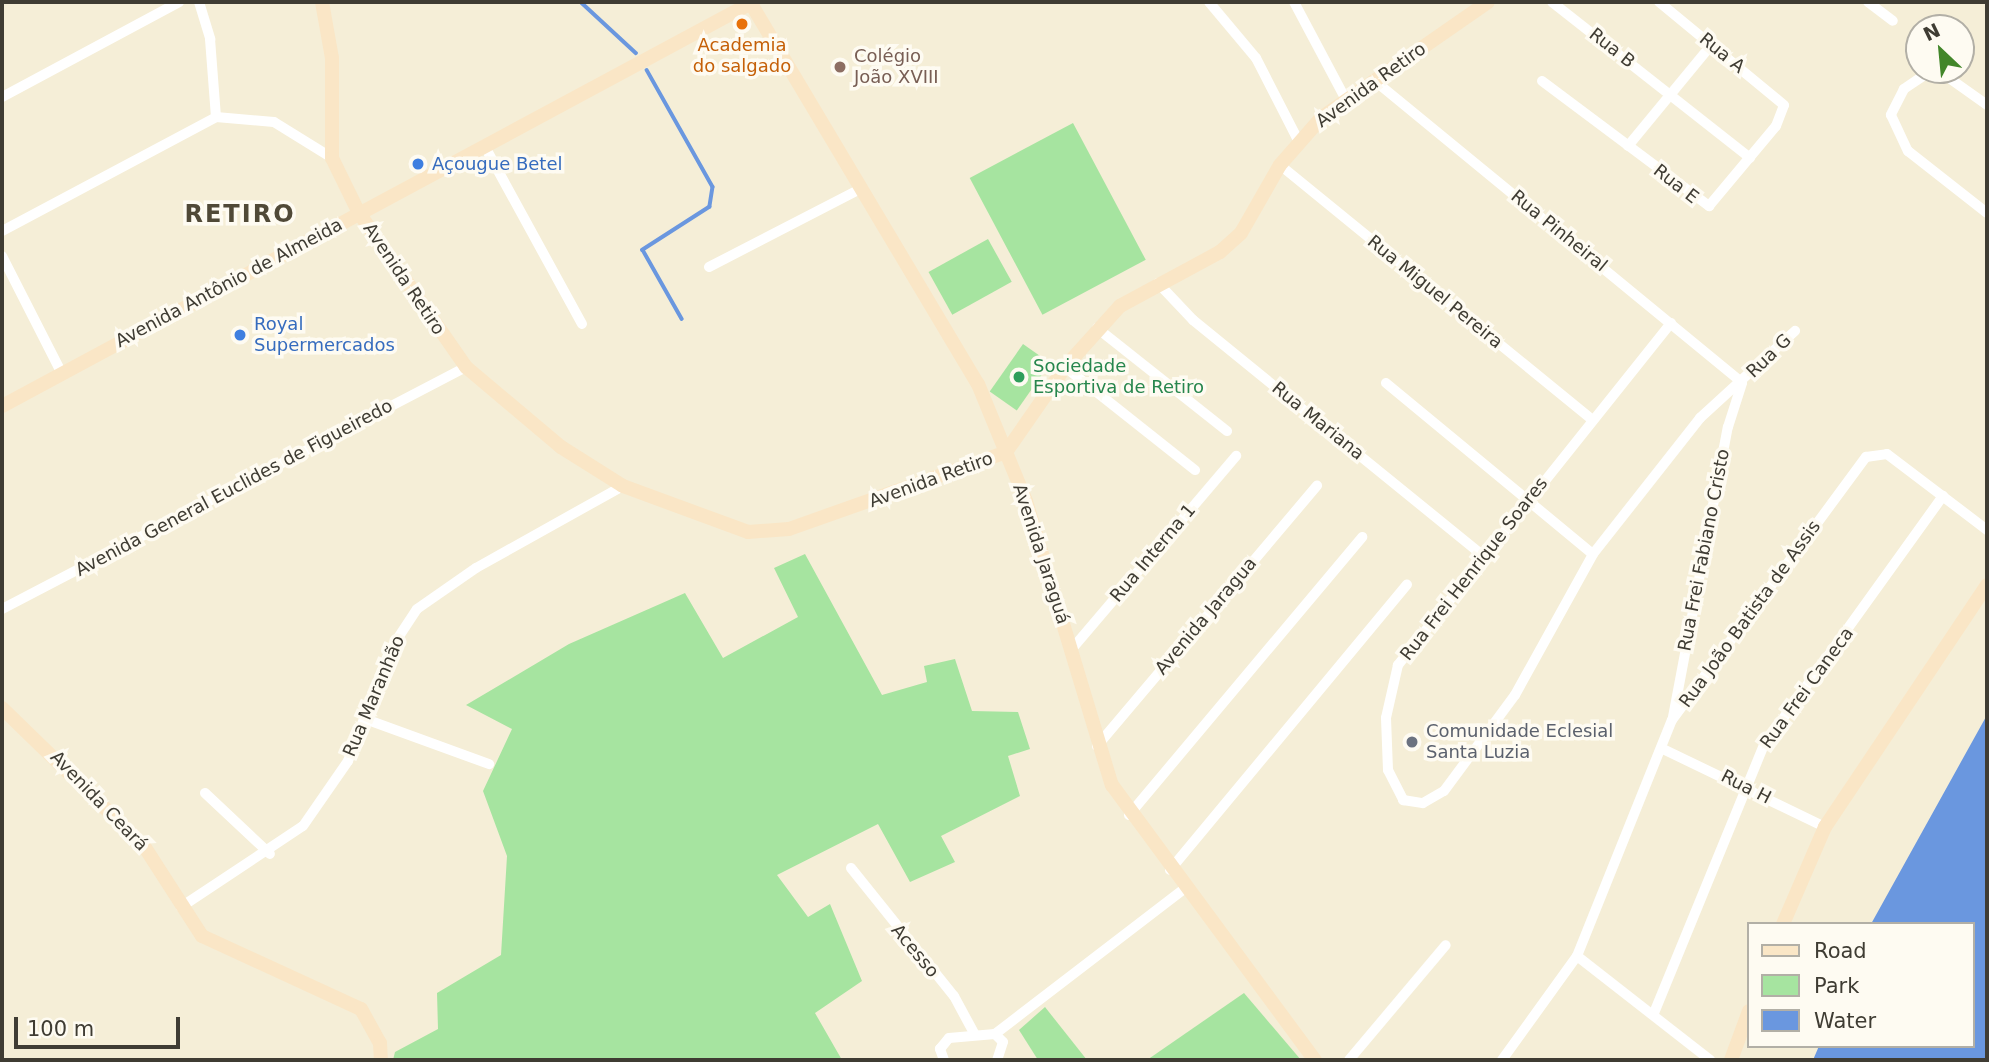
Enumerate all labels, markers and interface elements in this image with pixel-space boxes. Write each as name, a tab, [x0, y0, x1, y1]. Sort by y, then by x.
north arrow	[1905, 14, 1975, 84]
marker: Academia do salgado	[734, 16, 750, 32]
text: N	[1920, 19, 1944, 45]
street label: Rua B	[1585, 23, 1639, 73]
street label: Rua A	[1695, 28, 1749, 78]
place label: Academia do salgado	[693, 35, 791, 78]
street label: Avenida Retiro	[1312, 38, 1430, 132]
place label: Colégio João XVIII	[854, 46, 939, 88]
marker: Colégio João XVIII	[832, 59, 848, 75]
place label: Açougue Betel	[432, 153, 562, 175]
marker: Açougue Betel	[410, 156, 426, 172]
street label: Rua E	[1649, 160, 1703, 208]
street label: Rua Pinheiral	[1506, 186, 1612, 276]
district label: RETIRO	[185, 201, 295, 229]
street label: Avenida Antônio de Almeida	[112, 214, 346, 352]
street label: Avenida Retiro	[359, 219, 449, 339]
street label: Rua Miguel Pereira	[1363, 231, 1507, 353]
place label: Royal Supermercados	[254, 314, 395, 356]
marker: Royal Supermercados	[232, 327, 248, 343]
street label: Rua G	[1742, 330, 1796, 382]
place label: Sociedade Esportiva de Retiro	[1033, 356, 1204, 398]
marker: Sociedade Esportiva de Retiro	[1011, 369, 1027, 385]
street label: Rua Mariana	[1268, 377, 1368, 465]
street label: Avenida General Euclides de Figueiredo	[72, 395, 396, 581]
street label: Rua Frei Fabiano Cristo	[1674, 447, 1734, 653]
street label: Avenida Retiro	[866, 448, 996, 512]
street label: Rua Frei Henrique Soares	[1396, 473, 1552, 665]
street label: Avenida Jaraguá	[1008, 481, 1074, 627]
street label: Rua Interna 1	[1106, 500, 1200, 606]
street label: Rua João Batista de Assis	[1675, 516, 1825, 712]
street label: Avenida Jaragua	[1151, 553, 1261, 679]
street label: Rua Frei Caneca	[1756, 623, 1858, 753]
street label: Rua Maranhão	[339, 632, 409, 760]
place label: Comunidade Eclesial Santa Luzia	[1426, 721, 1613, 764]
marker: Comunidade Eclesial Santa Luzia	[1404, 734, 1420, 750]
street label: Avenida Ceará	[46, 746, 152, 856]
street label: Rua H	[1717, 765, 1775, 809]
street label: Acesso	[887, 920, 943, 982]
legend	[1748, 922, 1975, 1048]
text: Road	[1814, 939, 1867, 963]
text: Park	[1814, 974, 1859, 998]
scale bar	[18, 1002, 184, 1046]
text: Water	[1814, 1009, 1876, 1033]
text: 100 m	[27, 1017, 94, 1041]

